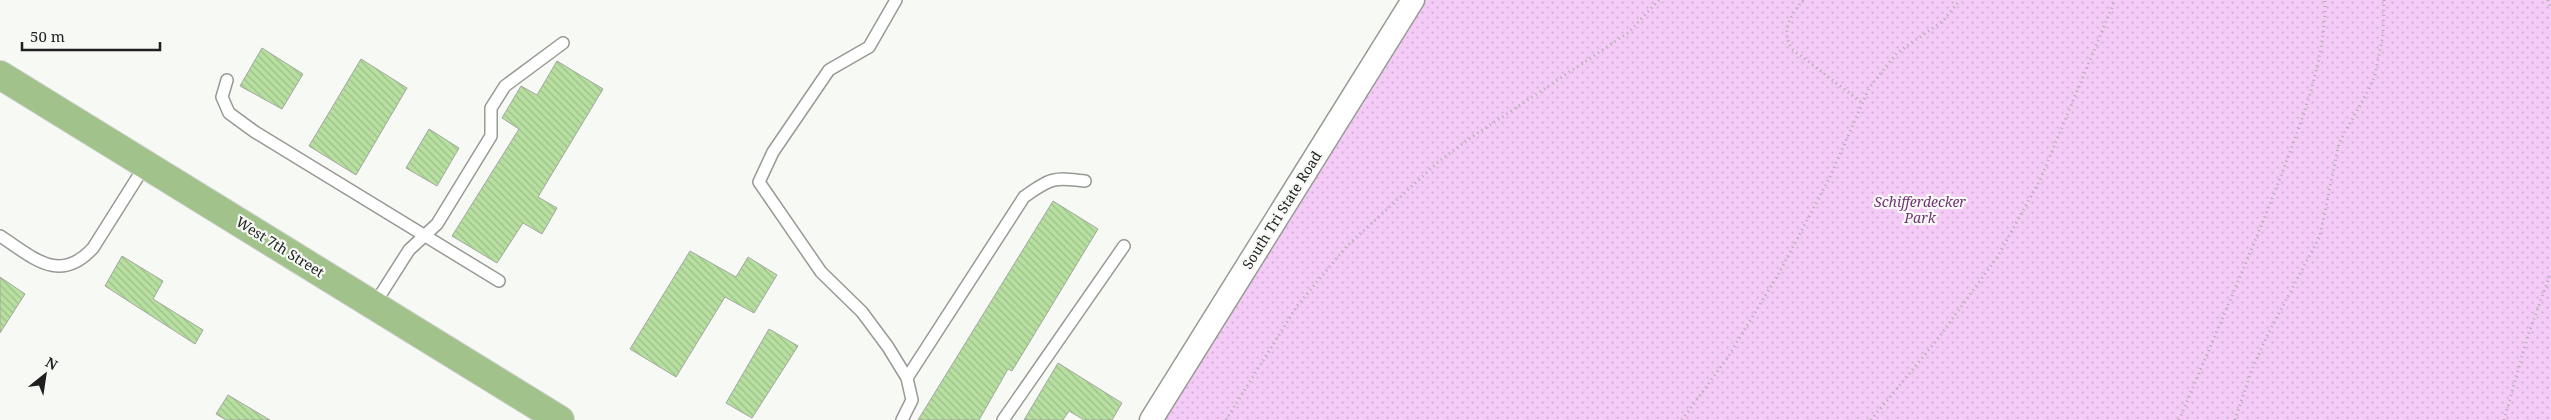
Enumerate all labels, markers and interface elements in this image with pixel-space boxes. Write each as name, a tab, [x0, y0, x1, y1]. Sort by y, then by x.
scale bar	[22, 20, 160, 52]
text: 50 m	[30, 26, 65, 46]
street label: South Tri State Road	[1238, 147, 1326, 272]
park label: Schifferdecker Park	[1874, 192, 1966, 227]
street label: West 7th Street	[233, 212, 328, 281]
north arrow	[20, 350, 70, 400]
text: N	[42, 352, 61, 374]

